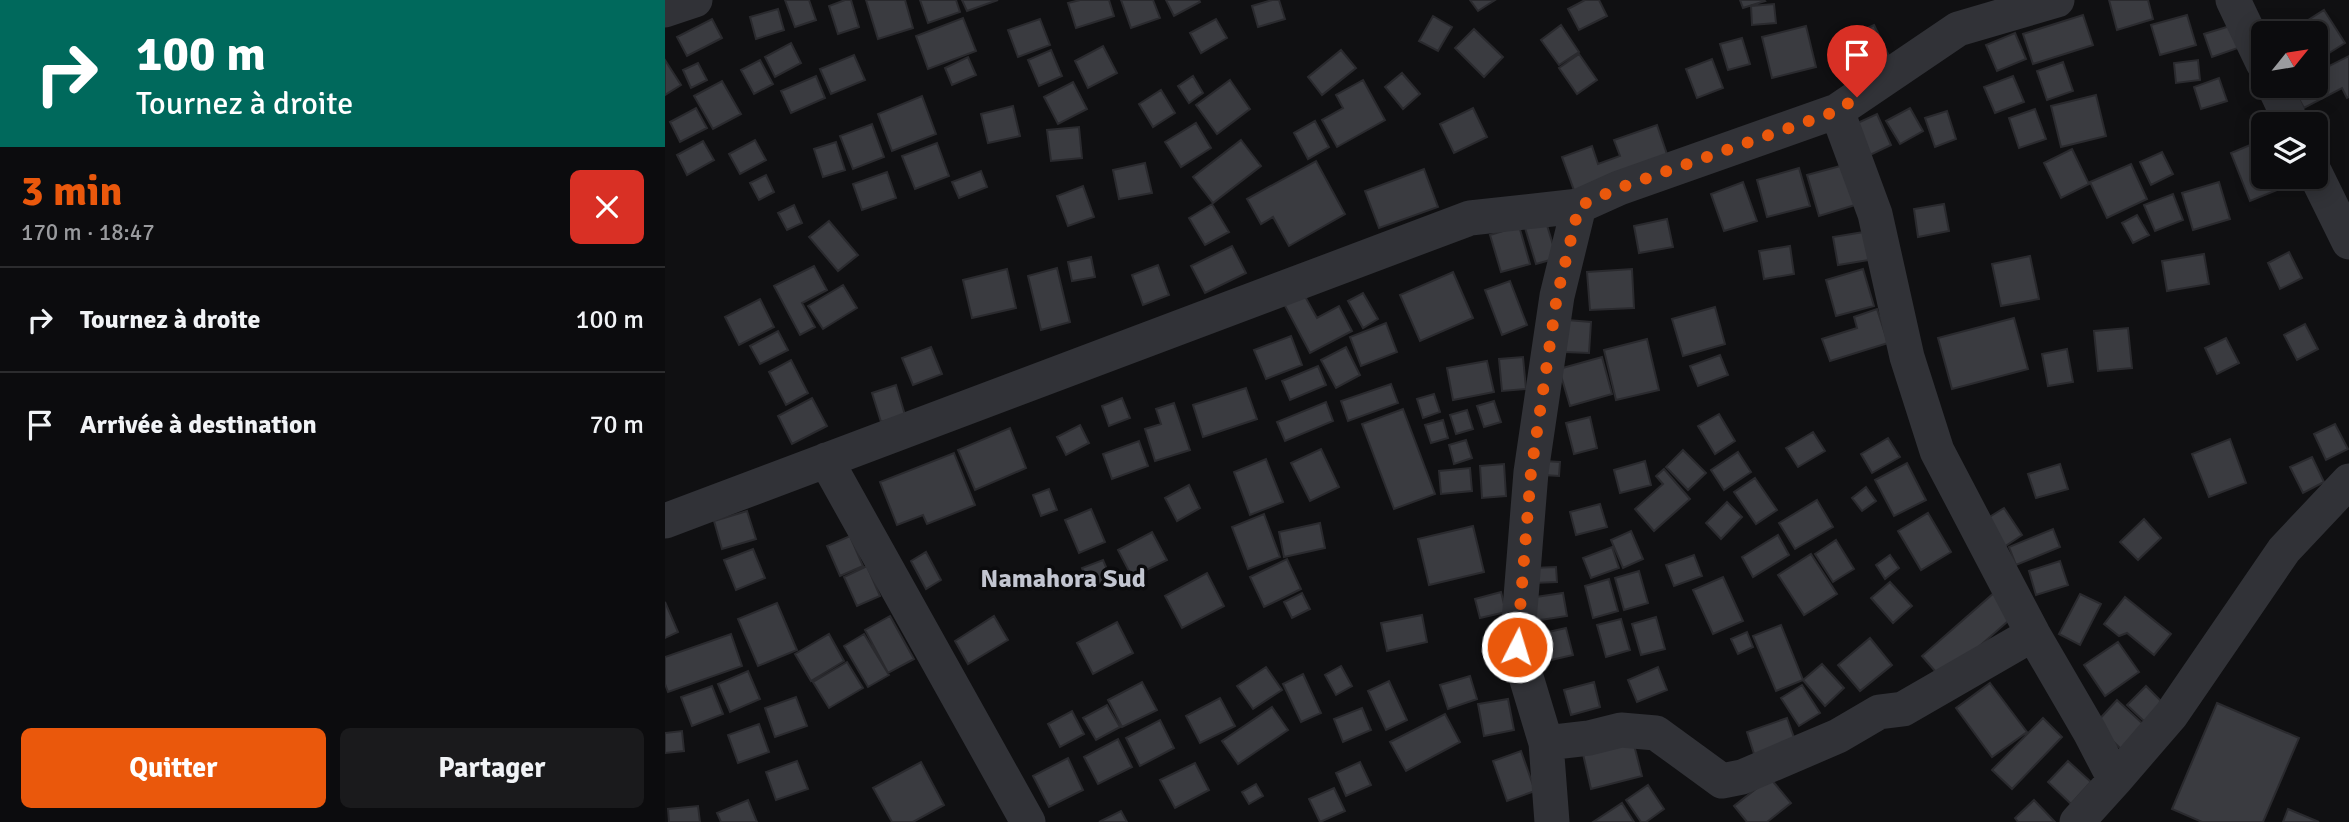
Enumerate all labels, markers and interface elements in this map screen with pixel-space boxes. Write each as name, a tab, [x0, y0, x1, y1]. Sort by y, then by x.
north arrow	[2251, 21, 2327, 98]
map controls	[2251, 21, 2328, 189]
text: 100 m	[136, 24, 266, 84]
pin	[1827, 25, 1887, 97]
icon: right	[21, 28, 112, 119]
icon: arrive	[1838, 36, 1876, 74]
text: Tournez à droite	[136, 84, 353, 123]
button: layers	[2251, 112, 2328, 189]
text: 3 min	[21, 166, 122, 217]
button: close	[570, 170, 644, 244]
text: 170 m · 18:47	[21, 218, 155, 247]
icon: right	[21, 301, 59, 339]
text: Tournez à droite	[80, 304, 260, 336]
text: 100 m	[575, 304, 644, 336]
icon: arrive	[21, 406, 59, 444]
text: Arrivée à destination	[80, 409, 317, 441]
text: 70 m	[589, 409, 644, 441]
district label: Namahora Sud	[980, 563, 1146, 595]
position arrow	[1480, 610, 1554, 684]
button: Quitter	[21, 728, 326, 808]
button: Partager	[340, 728, 644, 808]

